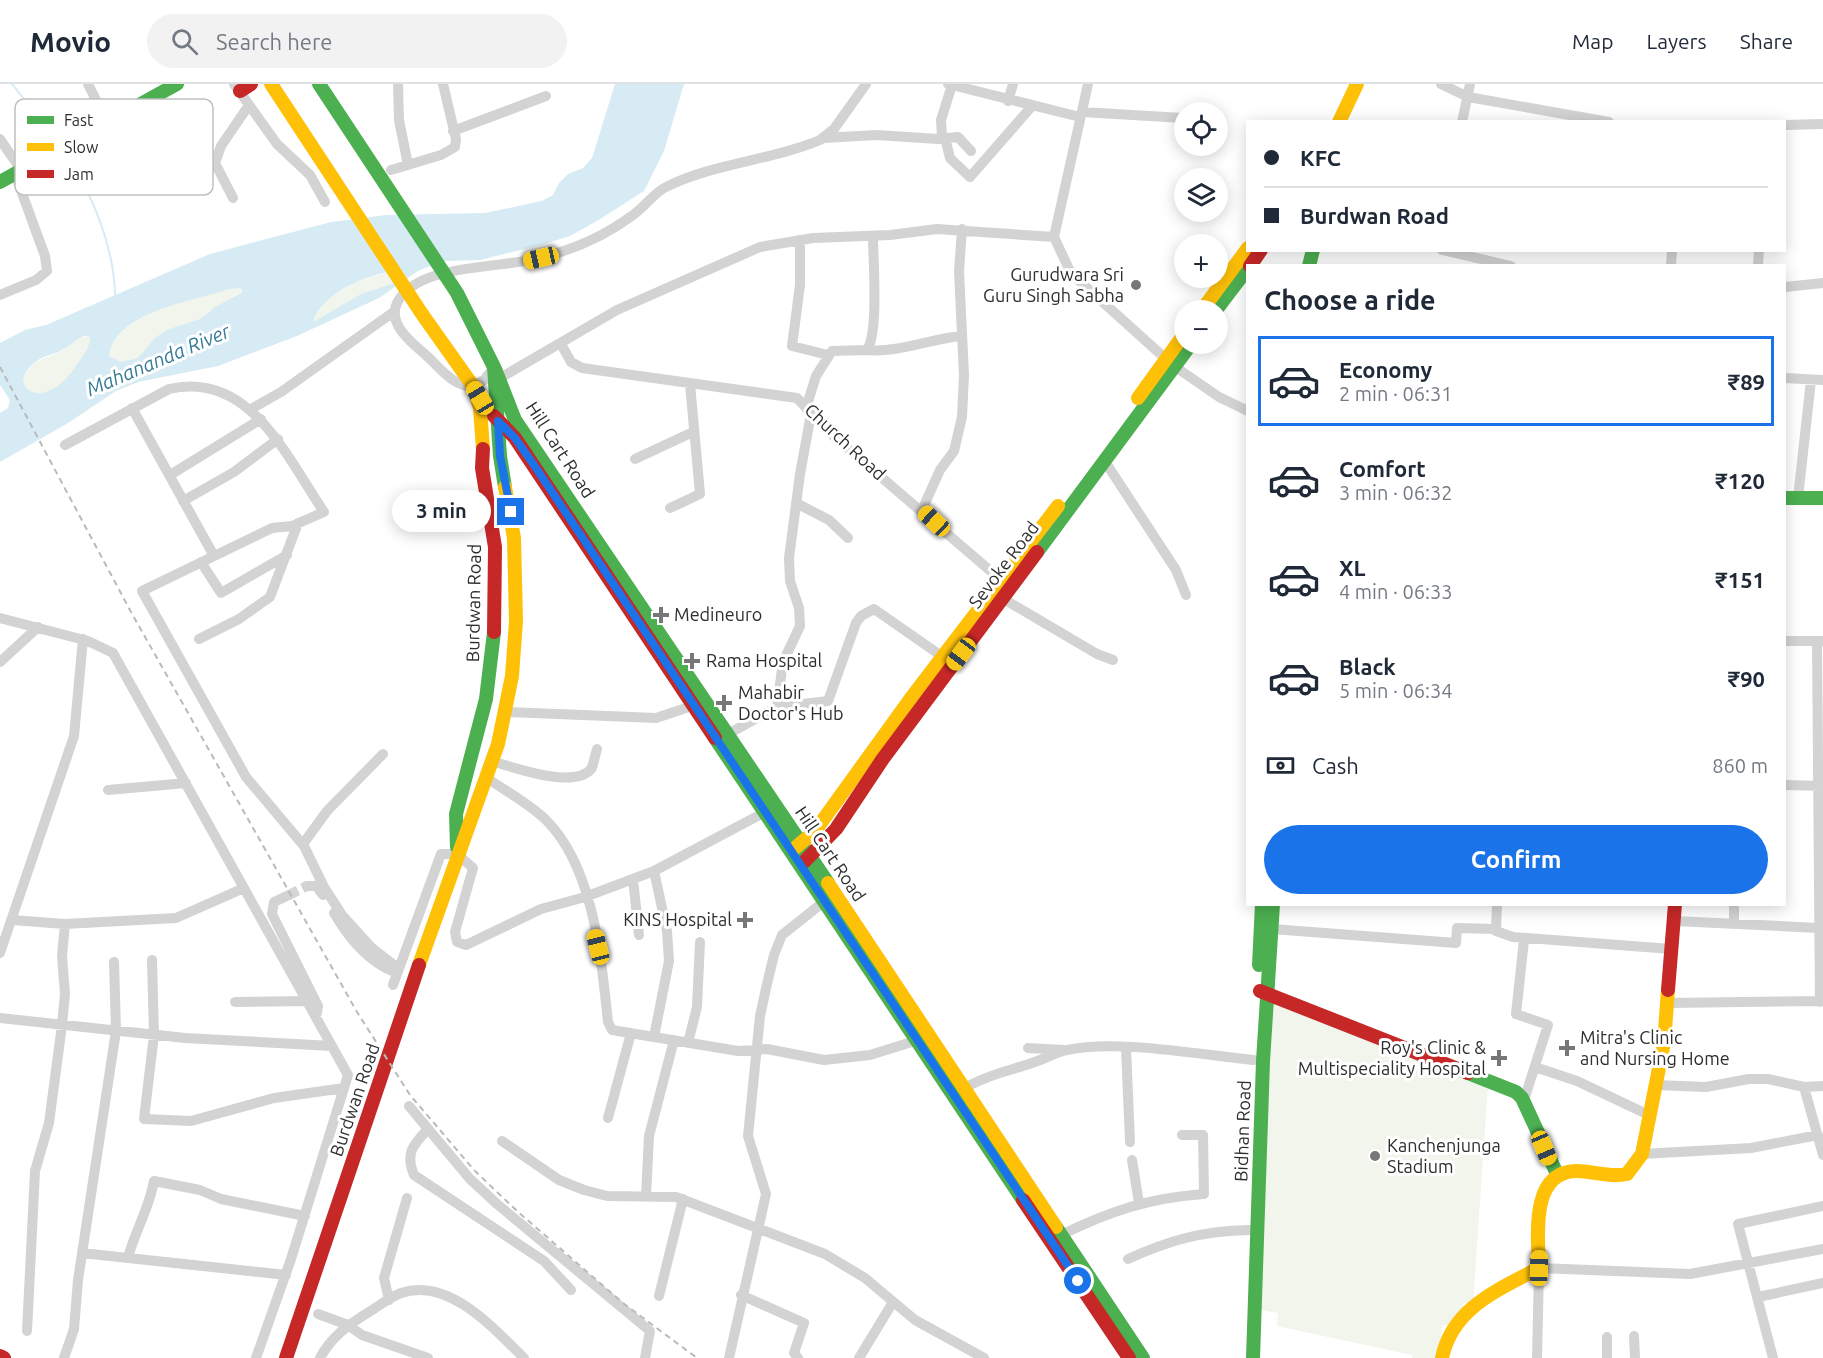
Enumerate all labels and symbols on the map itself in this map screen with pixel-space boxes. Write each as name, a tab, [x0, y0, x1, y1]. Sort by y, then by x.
legend	[15, 99, 213, 195]
text: Fast	[64, 111, 94, 129]
text: Slow	[64, 138, 99, 156]
text: Jam	[64, 165, 94, 183]
car	[521, 245, 561, 271]
place label: Gurudwara Sri Guru Singh Sabha	[983, 264, 1124, 305]
marker: Gurudwara Sri Guru Singh Sabha	[1129, 278, 1143, 292]
water label: Mahananda River	[83, 318, 234, 400]
car	[463, 378, 497, 418]
street label: Hill Cart Road	[522, 398, 599, 501]
street label: Church Road	[801, 399, 890, 484]
callout: 3 min	[391, 491, 490, 533]
route end	[497, 498, 524, 525]
car	[915, 502, 953, 540]
street label: Sevoke Road	[964, 517, 1042, 612]
street label: Burdwan Road	[462, 544, 484, 662]
place label: Medineuro	[674, 604, 762, 624]
marker: Medineuro	[652, 606, 670, 624]
car	[943, 634, 979, 674]
place label: Rama Hospital	[706, 650, 822, 670]
marker: Rama Hospital	[683, 652, 701, 670]
place label: Mahabir Doctor's Hub	[738, 682, 844, 723]
marker: Mahabir Doctor's Hub	[715, 694, 733, 712]
street label: Hill Cart Road	[792, 802, 870, 905]
place label: KINS Hospital	[623, 909, 732, 929]
marker: KINS Hospital	[736, 911, 754, 929]
car	[585, 927, 611, 967]
place label: Mitra's Clinic and Nursing Home	[1580, 1027, 1730, 1068]
place label: Roy's Clinic & Multispeciality Hospital	[1298, 1037, 1486, 1078]
marker: Mitra's Clinic and Nursing Home	[1558, 1039, 1576, 1057]
street label: Burdwan Road	[325, 1041, 383, 1159]
marker: Roy's Clinic & Multispeciality Hospital	[1490, 1049, 1508, 1067]
street label: Bidhan Road	[1230, 1080, 1254, 1182]
car	[1529, 1128, 1559, 1168]
place label: Kanchenjunga Stadium	[1387, 1135, 1501, 1176]
marker: Kanchenjunga Stadium	[1368, 1149, 1382, 1163]
car	[1530, 1250, 1548, 1286]
route start	[1064, 1267, 1091, 1294]

